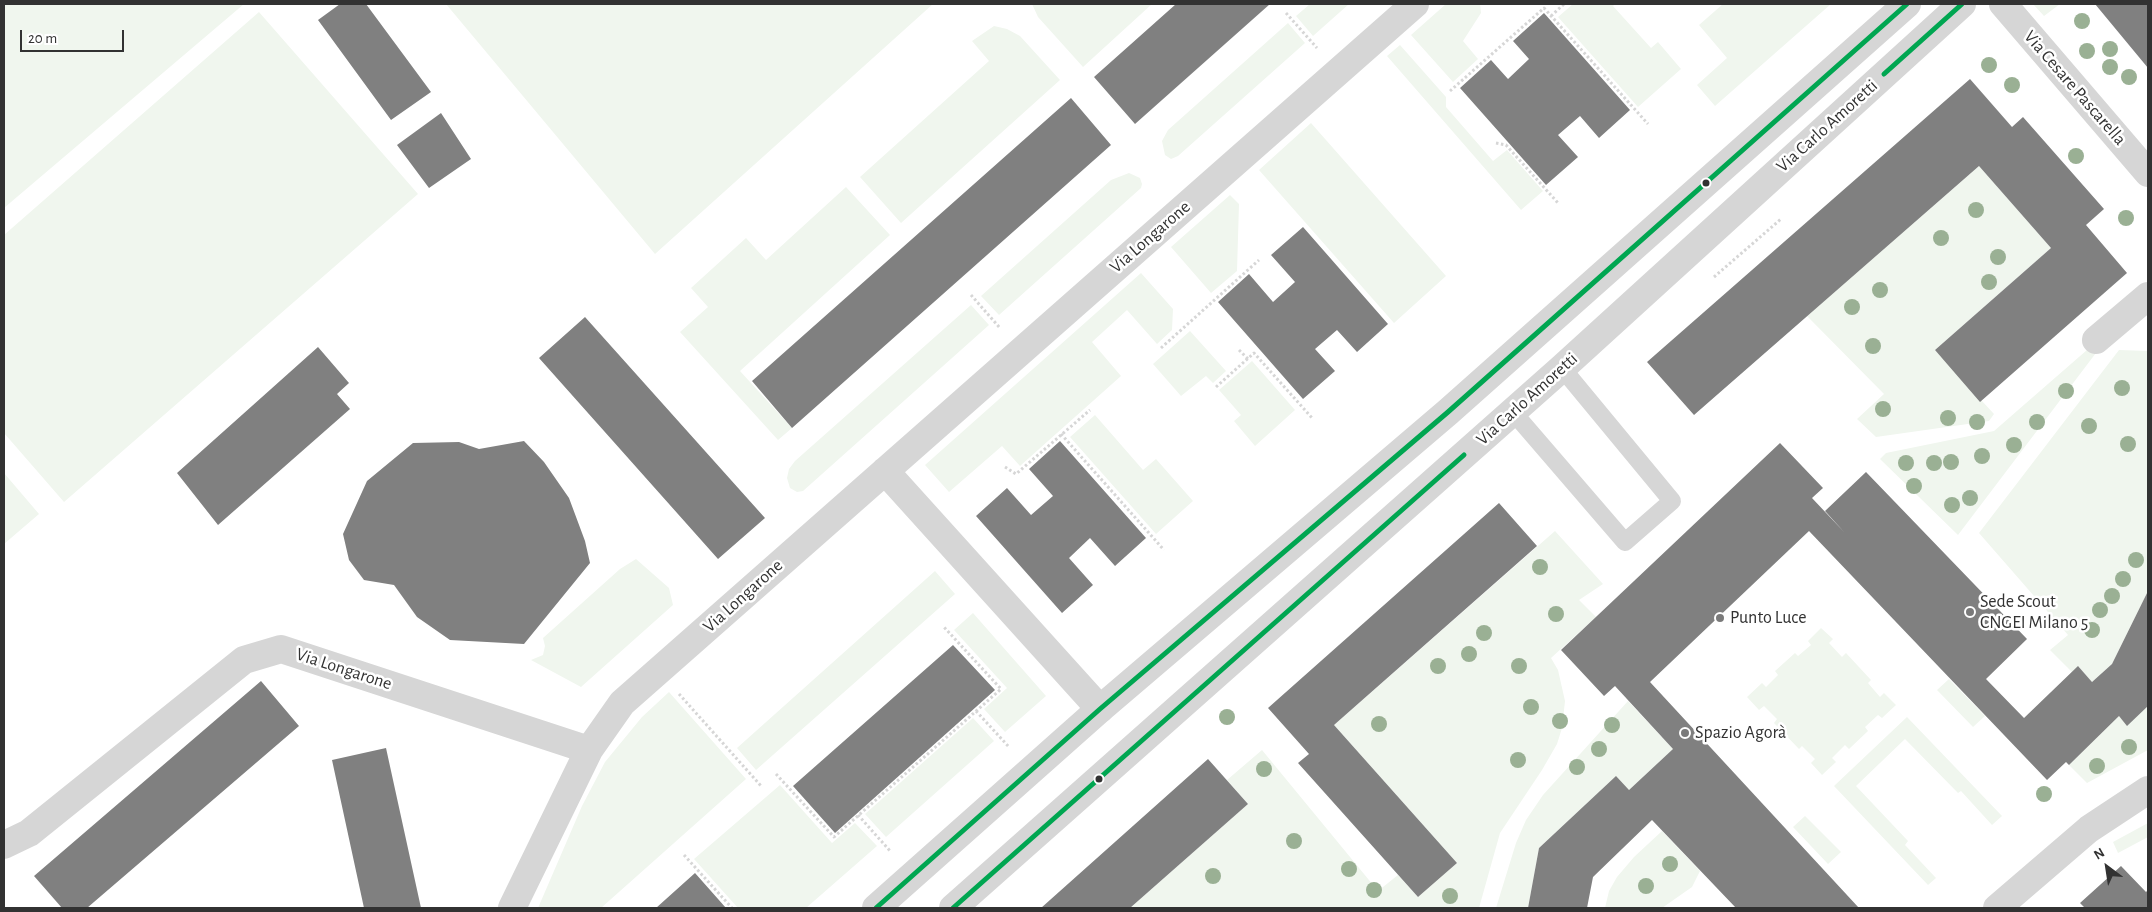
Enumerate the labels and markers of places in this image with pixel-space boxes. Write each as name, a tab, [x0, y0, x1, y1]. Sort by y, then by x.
unlabelled marker	[1701, 178, 1711, 188]
place label: Sede Scout CNGEI Milano 5	[1980, 591, 2088, 634]
marker: Sede Scout CNGEI Milano 5	[1964, 606, 1976, 618]
place label: Punto Luce	[1730, 607, 1807, 629]
marker: Punto Luce	[1714, 612, 1726, 624]
place label: Spazio Agorà	[1695, 722, 1786, 744]
marker: Spazio Agorà	[1679, 727, 1691, 739]
unlabelled marker	[1094, 774, 1104, 784]

